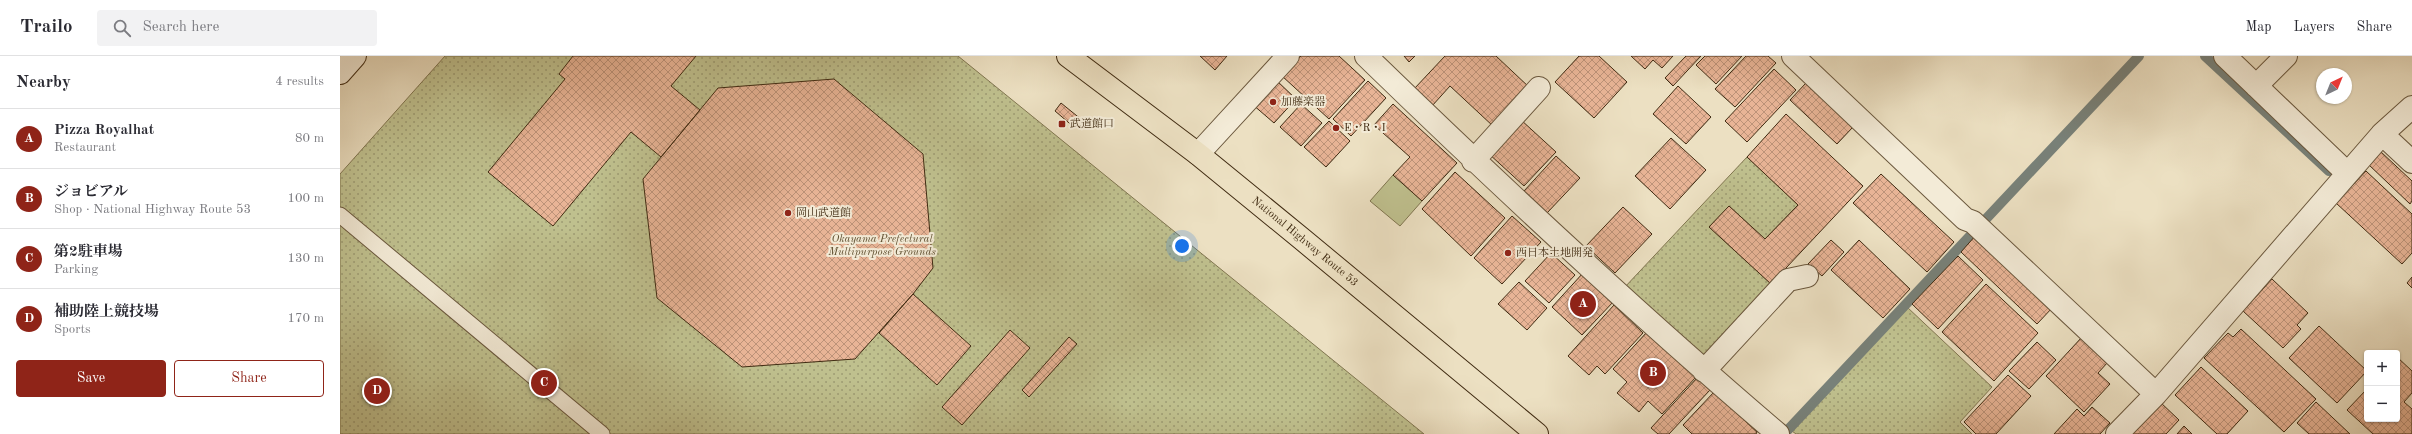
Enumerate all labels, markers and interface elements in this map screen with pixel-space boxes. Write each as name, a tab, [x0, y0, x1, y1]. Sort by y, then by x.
search box	[97, 10, 377, 46]
icon: search	[111, 17, 133, 39]
text: Trailo	[20, 18, 73, 37]
text: Search here	[143, 20, 219, 35]
text: Map	[2246, 20, 2272, 34]
text: Layers	[2294, 20, 2335, 34]
text: Share	[2357, 20, 2392, 34]
north arrow	[2316, 68, 2352, 104]
text: Nearby	[16, 74, 71, 91]
text: 4 results	[275, 75, 324, 88]
place label: 加藤楽器	[1281, 95, 1325, 108]
marker: 加藤楽器	[1268, 97, 1278, 107]
place label: 武道館口	[1070, 117, 1114, 130]
marker: 武道館口	[1057, 119, 1067, 129]
text: Pizza Royalhat	[54, 123, 154, 138]
marker: E・R・I	[1331, 123, 1341, 133]
place label: E・R・I	[1344, 123, 1386, 134]
text: A	[24, 132, 34, 145]
text: 80 m	[295, 132, 324, 145]
text: Restaurant	[54, 141, 116, 154]
text: ジョビアル	[54, 185, 128, 200]
text: B	[24, 192, 34, 205]
text: 100 m	[287, 192, 324, 205]
street label: National Highway Route 53	[1250, 195, 1360, 288]
text: Shop · National Highway Route 53	[54, 203, 251, 216]
place label: 岡山武道館	[796, 206, 851, 219]
marker: 岡山武道館	[783, 208, 793, 218]
park label: Okayama Prefectural Multipurpose Grounds	[827, 234, 936, 258]
your location	[1172, 236, 1192, 256]
text: 第2駐車場	[54, 245, 123, 260]
place label: 西日本土地開発	[1516, 246, 1593, 259]
marker: 西日本土地開発	[1503, 248, 1513, 258]
text: C	[25, 252, 33, 265]
text: 130 m	[287, 252, 324, 265]
text: Parking	[54, 263, 98, 276]
pin: A	[1570, 289, 1596, 319]
text: 補助陸上競技場	[54, 305, 159, 320]
text: D	[24, 312, 34, 325]
text: 170 m	[287, 312, 324, 325]
text: Sports	[54, 323, 91, 336]
map controls	[2364, 350, 2400, 422]
button: +	[2364, 350, 2400, 386]
pin: B	[1640, 358, 1666, 388]
button: Save	[16, 360, 166, 397]
button: Share	[174, 360, 324, 397]
pin: C	[531, 368, 557, 398]
pin: D	[364, 376, 390, 406]
button: −	[2364, 386, 2400, 422]

